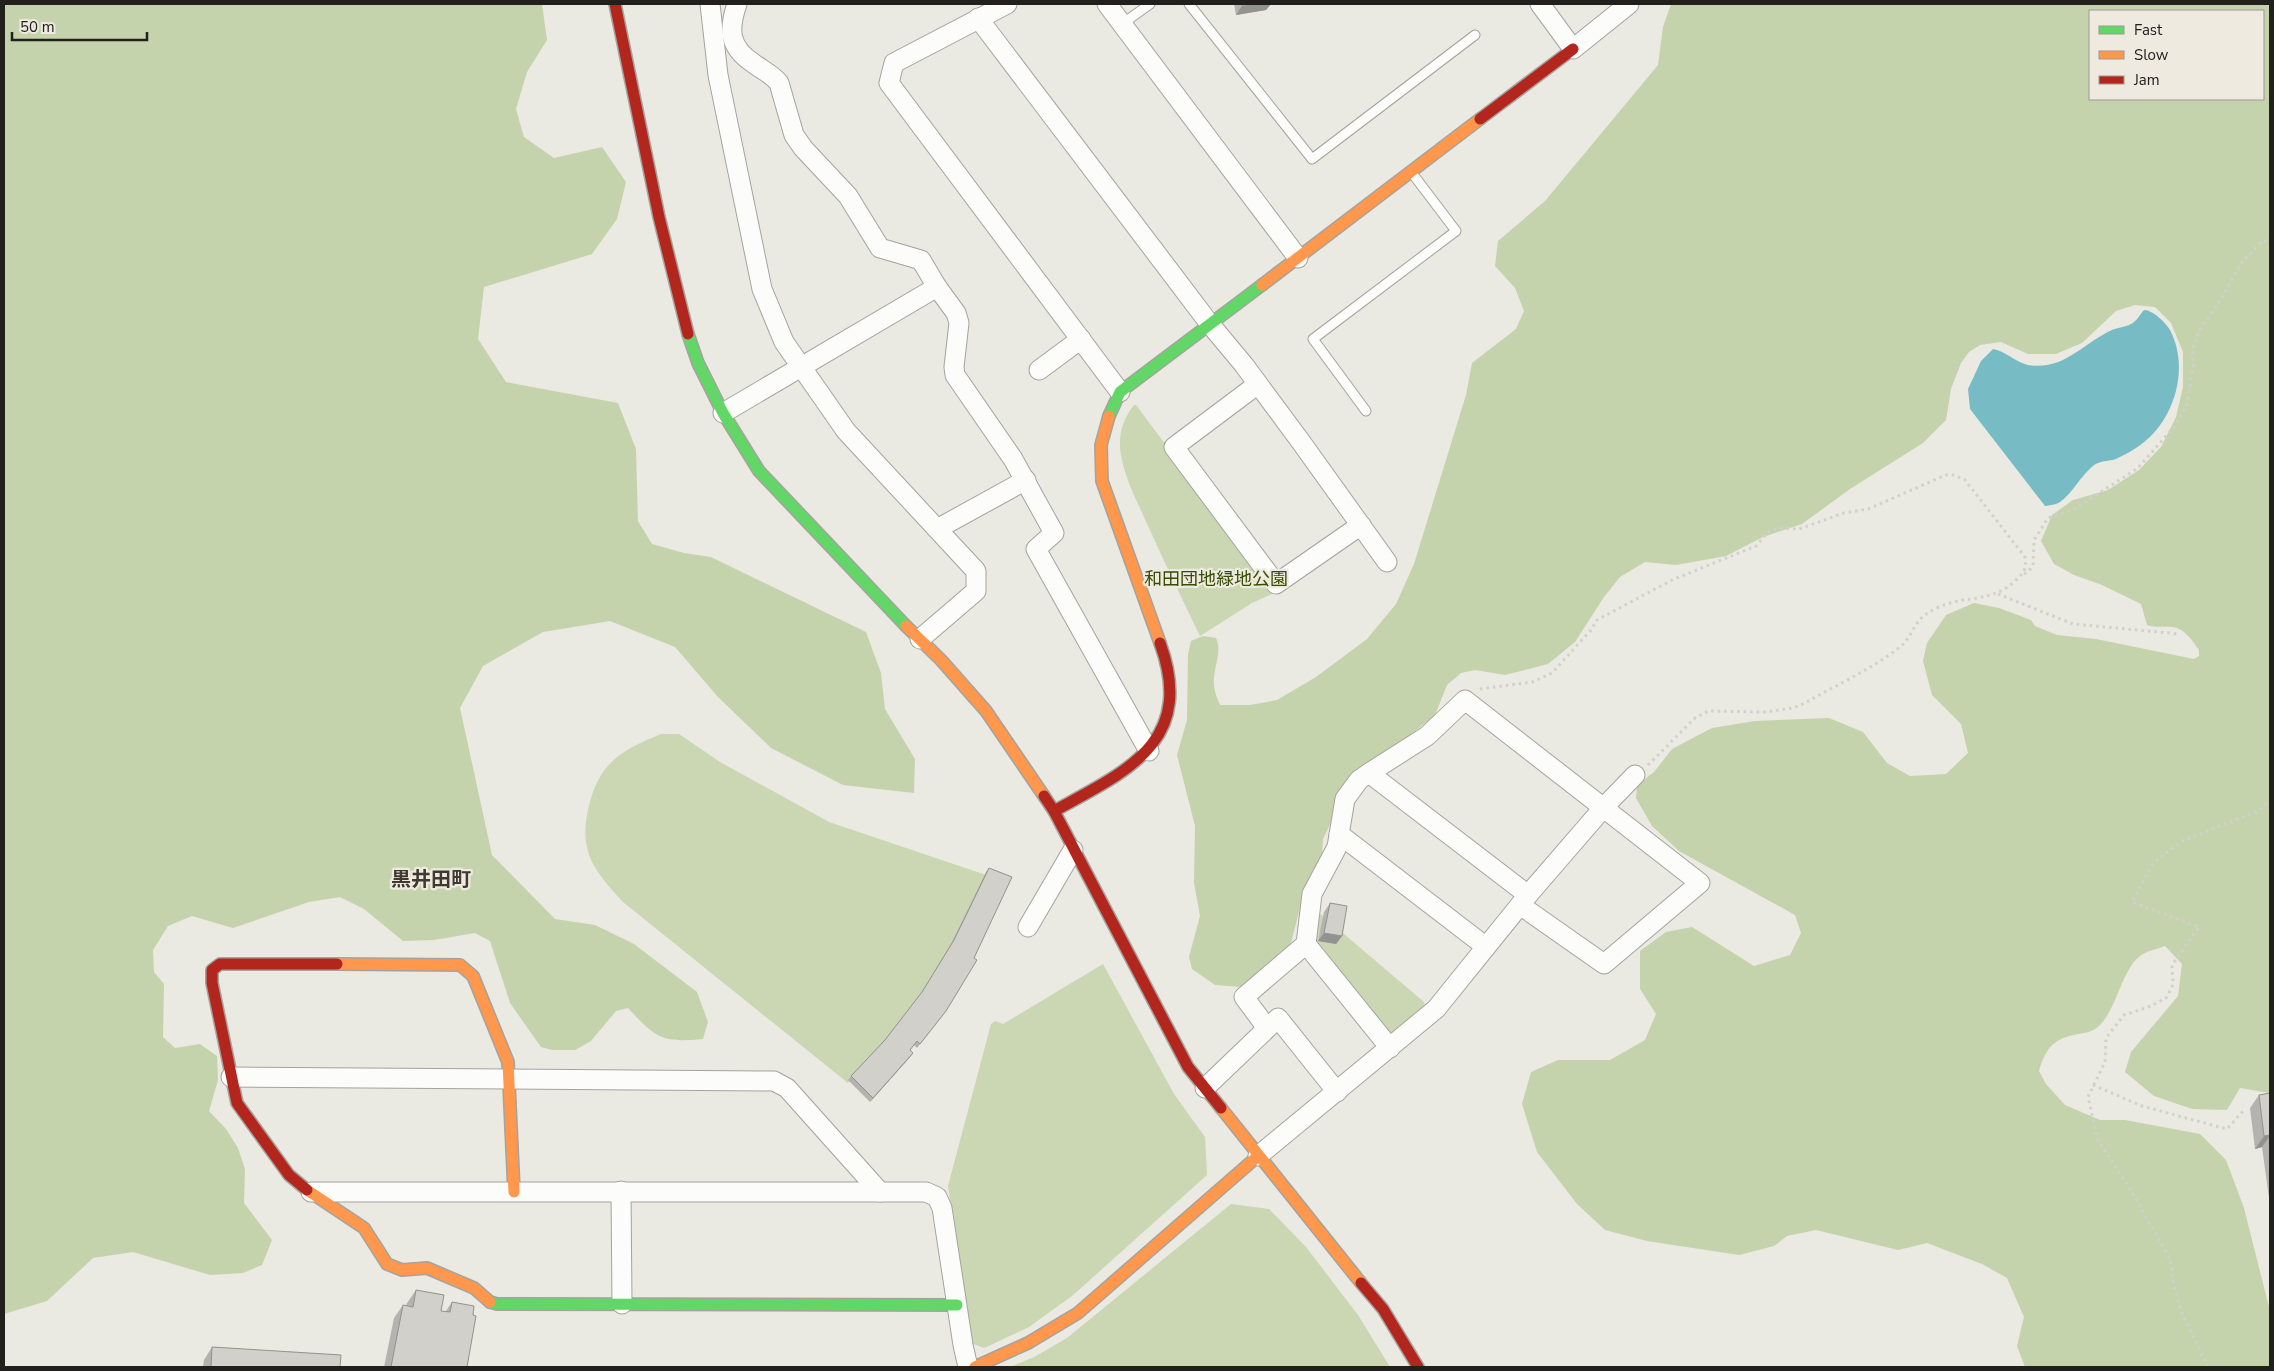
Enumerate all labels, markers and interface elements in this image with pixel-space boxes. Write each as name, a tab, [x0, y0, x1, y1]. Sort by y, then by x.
scale bar	[12, 10, 148, 42]
legend	[2089, 10, 2264, 100]
text: 50 m	[20, 17, 55, 37]
text: Fast	[2134, 20, 2163, 40]
text: Slow	[2134, 45, 2169, 65]
text: Jam	[2133, 70, 2160, 90]
park label: 和田団地緑地公園	[1144, 567, 1288, 591]
district label: 黒井田町	[391, 866, 471, 893]

